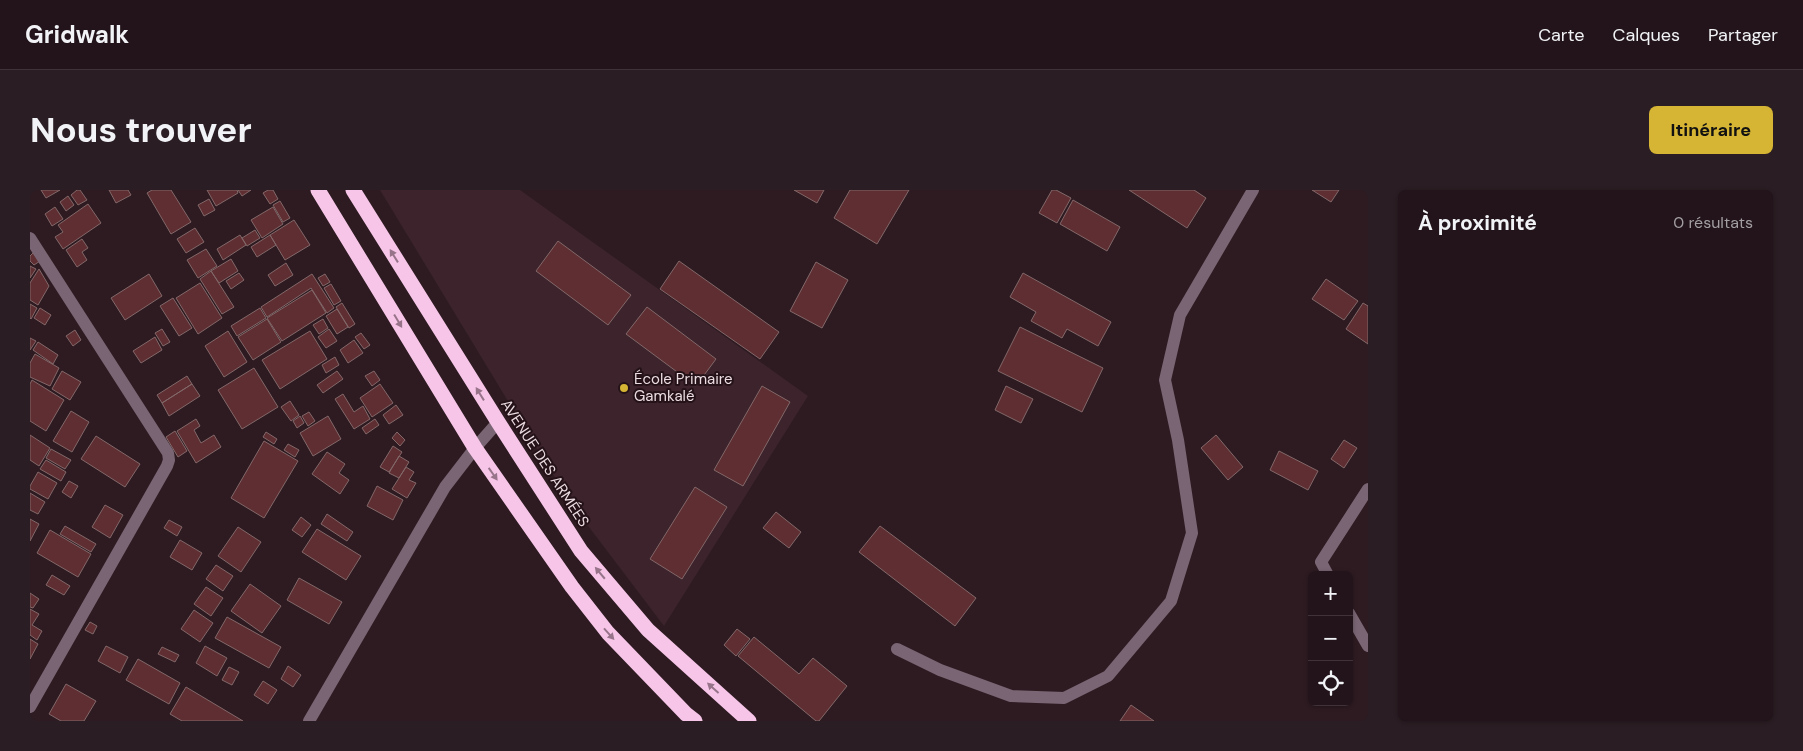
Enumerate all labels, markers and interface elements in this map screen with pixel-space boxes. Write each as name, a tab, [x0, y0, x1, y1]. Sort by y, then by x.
text: Gridwalk	[25, 19, 129, 50]
text: Carte	[1538, 23, 1585, 47]
text: Calques	[1613, 23, 1680, 47]
text: Partager	[1708, 23, 1778, 47]
button: Itinéraire	[1649, 106, 1773, 154]
text: Nous trouver	[30, 107, 252, 153]
text: À proximité	[1418, 209, 1537, 237]
text: 0 résultats	[1673, 212, 1753, 233]
one-way arrow	[390, 250, 399, 263]
one-way arrow	[394, 314, 403, 327]
place label: École Primaire Gamkalé	[634, 369, 733, 406]
marker: École Primaire Gamkalé	[618, 382, 630, 394]
one-way arrow	[476, 387, 485, 401]
street label: AVENUE DES ARMÉES	[496, 395, 594, 531]
one-way arrow	[488, 467, 498, 481]
one-way arrow	[594, 566, 605, 579]
map controls	[1308, 571, 1353, 706]
button: +	[1308, 571, 1353, 616]
button: −	[1308, 616, 1353, 661]
one-way arrow	[603, 627, 615, 639]
button: locate	[1308, 661, 1353, 706]
one-way arrow	[707, 683, 720, 694]

